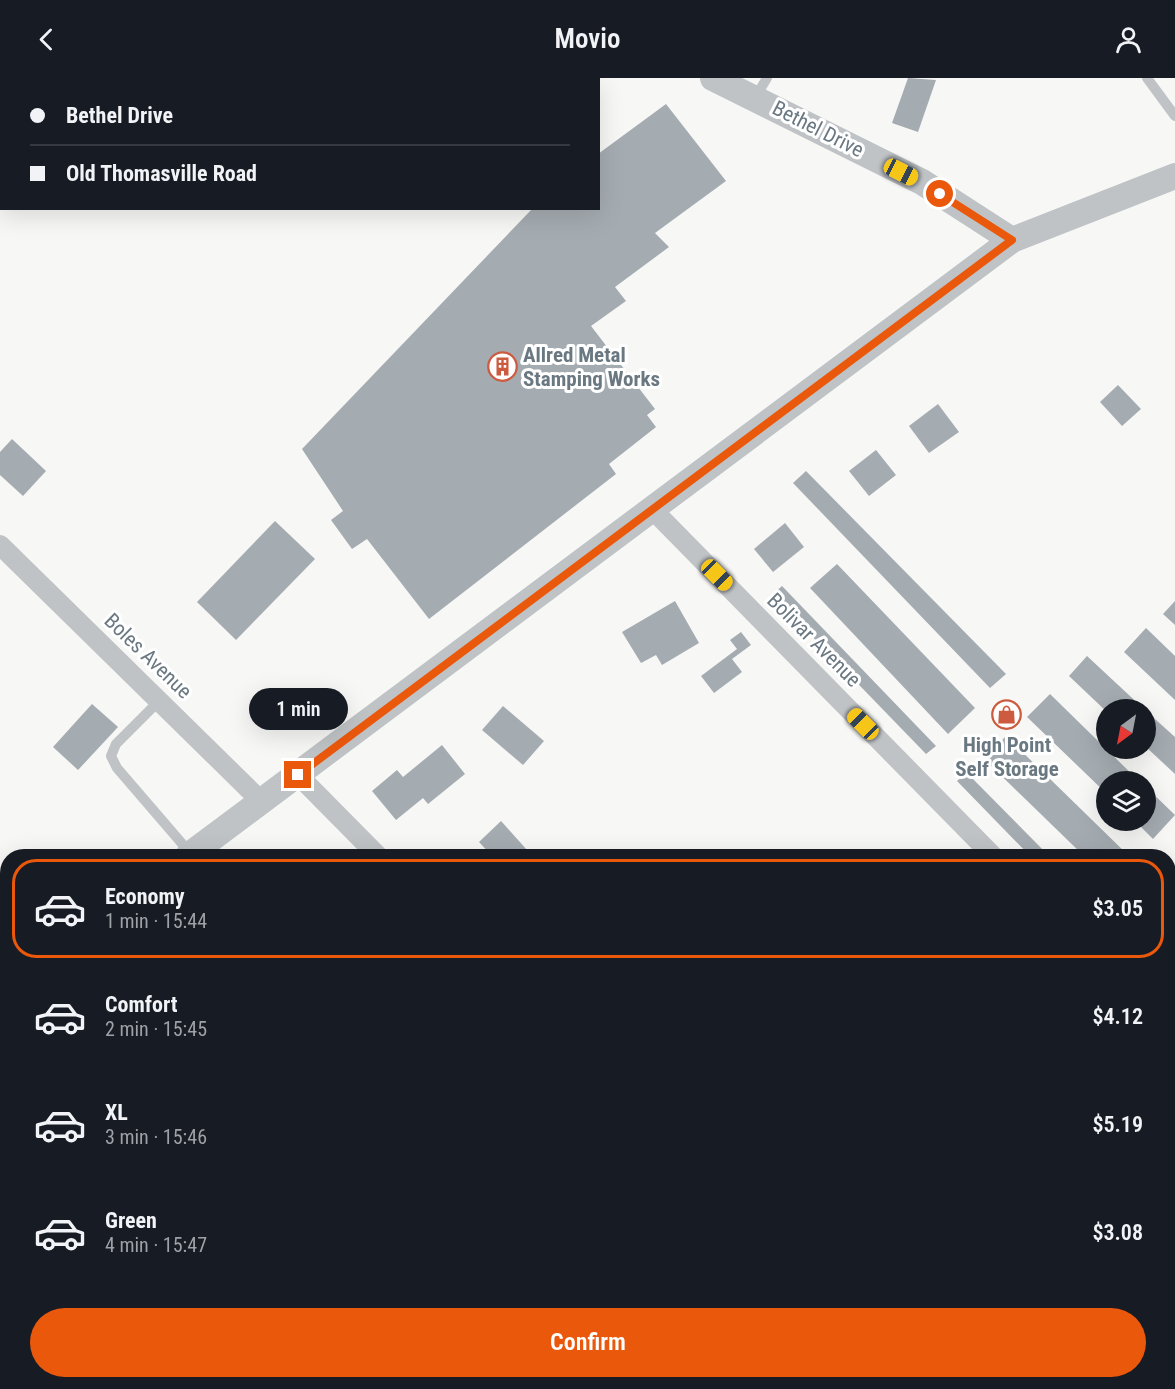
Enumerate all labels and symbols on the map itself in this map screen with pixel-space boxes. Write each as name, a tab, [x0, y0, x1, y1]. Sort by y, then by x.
street label: Bethel Drive	[768, 96, 868, 162]
car	[881, 156, 921, 188]
route start	[926, 180, 953, 207]
place label: Allred Metal Stamping Works	[523, 343, 660, 391]
building icon: Allred Metal Stamping Works	[486, 351, 518, 383]
car	[698, 556, 736, 594]
street label: Bolivar Avenue	[762, 588, 866, 692]
street label: Boles Avenue	[100, 609, 197, 703]
callout: 1 min	[248, 688, 348, 730]
shop icon: High Point Self Storage	[991, 698, 1023, 730]
north arrow	[1096, 699, 1156, 759]
car	[844, 705, 882, 743]
place label: High Point Self Storage	[955, 733, 1059, 781]
route end	[284, 761, 311, 788]

